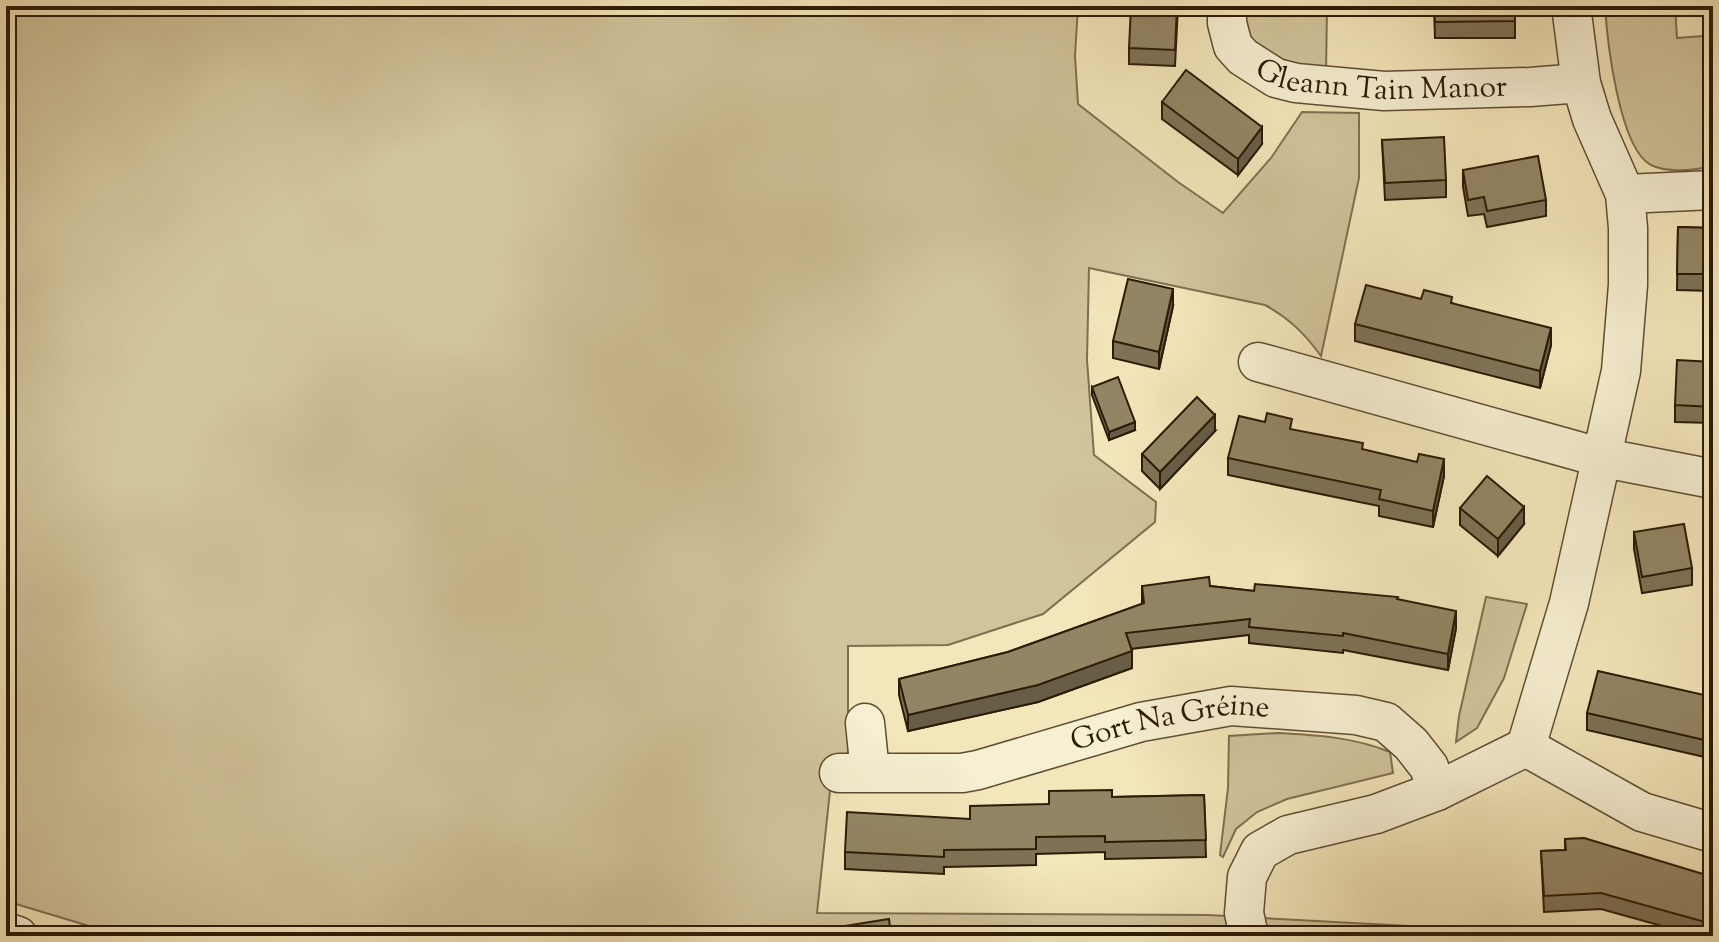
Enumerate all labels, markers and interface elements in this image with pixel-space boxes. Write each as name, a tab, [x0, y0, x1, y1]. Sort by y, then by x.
street label: Gleann Tain Manor	[1246, 48, 1508, 113]
street label: Gort Na Gréine	[1065, 684, 1271, 763]

